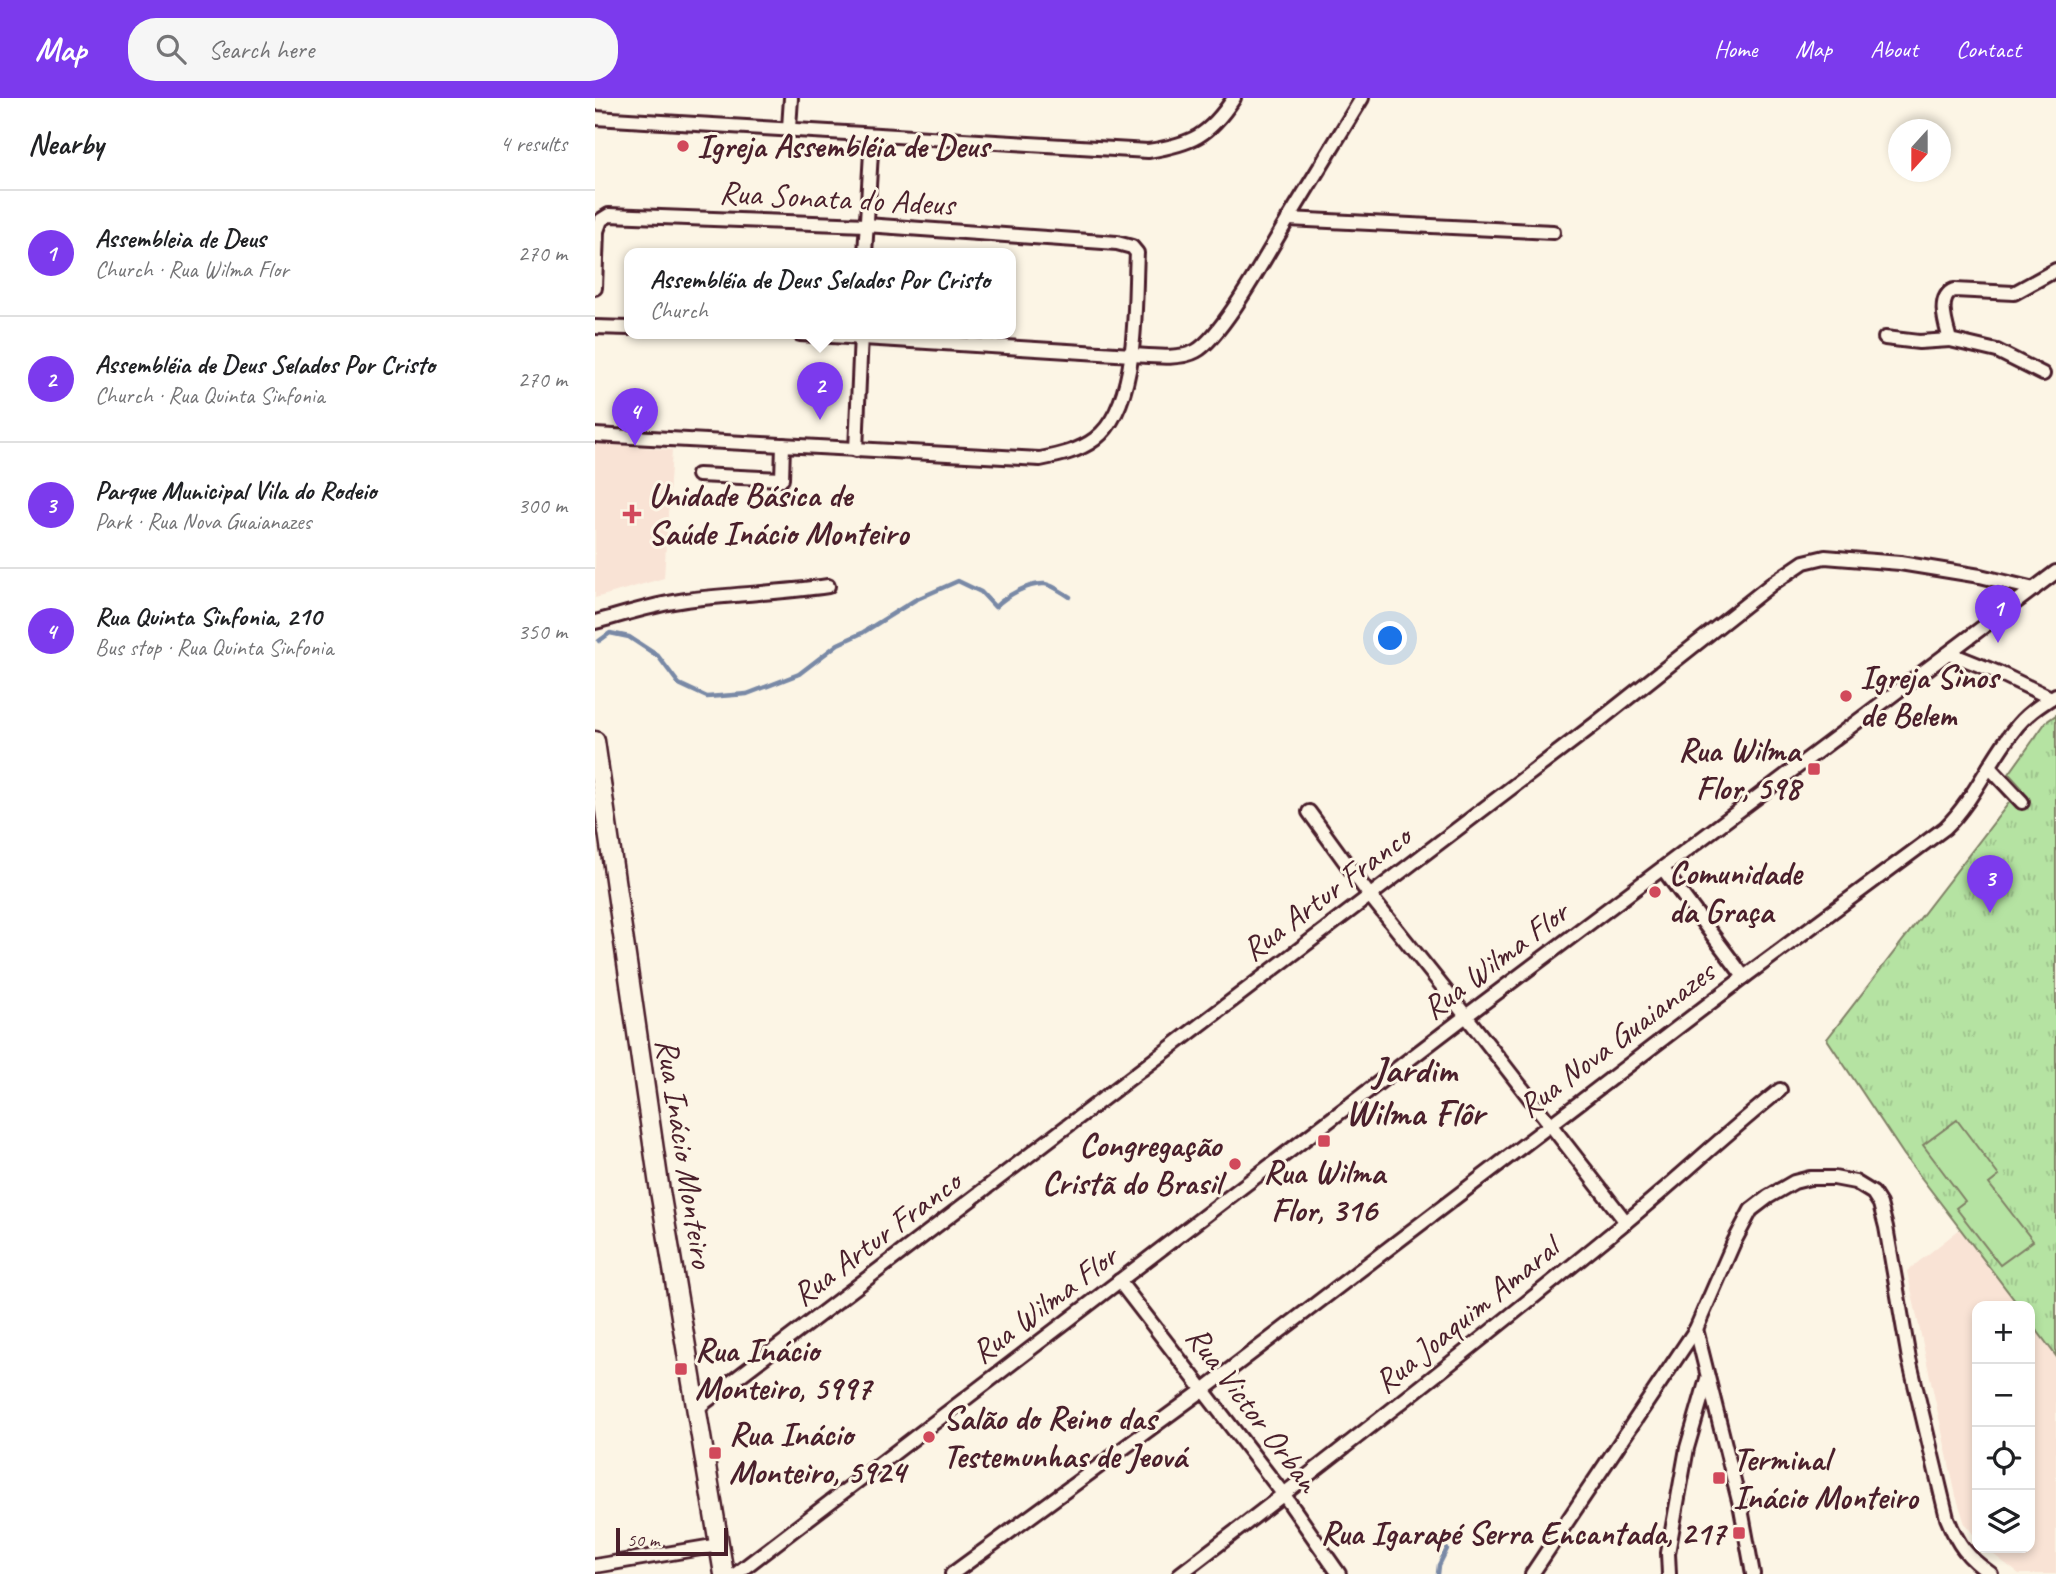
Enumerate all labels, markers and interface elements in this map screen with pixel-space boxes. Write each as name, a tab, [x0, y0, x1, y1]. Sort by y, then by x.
search box	[128, 18, 618, 81]
text: Map	[35, 28, 86, 70]
icon: search	[152, 30, 190, 68]
text: Search here	[208, 33, 314, 66]
text: Home	[1714, 34, 1757, 64]
text: Map	[1795, 34, 1832, 64]
text: About	[1870, 34, 1918, 64]
text: Contact	[1956, 34, 2021, 64]
north arrow	[1888, 119, 1951, 182]
text: Nearby	[28, 125, 104, 163]
place label: Igreja Assembléia de Deus	[697, 125, 992, 167]
text: 4 results	[500, 129, 567, 158]
marker: Igreja Assembléia de Deus	[675, 138, 691, 154]
street label: Rua Sonata do Adeus	[718, 171, 958, 225]
text: Assembleia de Deus	[95, 222, 266, 255]
text: 1	[46, 239, 56, 268]
text: 270 m	[518, 239, 567, 268]
popup	[624, 248, 1016, 339]
text: Church · Rua Wilma Flor	[95, 255, 288, 284]
text: Assembléia de Deus Selados Por Cristo	[650, 263, 990, 296]
text: Church	[650, 296, 708, 325]
text: Assembléia de Deus Selados Por Cristo	[95, 348, 435, 381]
pin: 2	[797, 362, 843, 420]
text: 2	[46, 365, 56, 394]
text: 270 m	[518, 365, 567, 394]
text: Church · Rua Quinta Sinfonia	[95, 381, 325, 410]
pin: 4	[612, 388, 658, 446]
text: Parque Municipal Vila do Rodeio	[95, 474, 376, 507]
place label: Unidade Básica de Saúde Inácio Monteiro	[648, 474, 910, 554]
text: 3	[46, 491, 56, 520]
text: 300 m	[518, 491, 567, 520]
marker: Unidade Básica de Saúde Inácio Monteiro	[622, 504, 642, 524]
text: Park · Rua Nova Guaianazes	[95, 507, 311, 536]
pin: 1	[1975, 585, 2021, 643]
text: Rua Quinta Sinfonia, 210	[95, 600, 321, 633]
text: 4	[46, 617, 56, 646]
text: 350 m	[518, 617, 567, 646]
your location	[1373, 621, 1407, 655]
text: Bus stop · Rua Quinta Sinfonia	[95, 633, 333, 662]
place label: Igreja Sinos de Belem	[1860, 656, 2002, 736]
marker: Igreja Sinos de Belem	[1838, 688, 1854, 704]
place label: Rua Wilma Flor, 598	[1678, 729, 1804, 809]
marker: Rua Wilma Flor, 598	[1806, 761, 1822, 777]
street label: Rua Artur Franco	[1233, 814, 1422, 970]
place label: Comunidade da Graça	[1669, 852, 1805, 932]
pin: 3	[1967, 855, 2013, 913]
marker: Comunidade da Graça	[1647, 884, 1663, 900]
street label: Rua Wilma Flor	[1413, 889, 1579, 1029]
street label: Rua Nova Guaianazes	[1509, 950, 1725, 1127]
street label: Rua Inácio Monteiro	[646, 1035, 724, 1272]
district label: Jardim Wilma Flôr	[1346, 1046, 1488, 1136]
place label: Congregação Cristã do Brasil	[1042, 1124, 1227, 1204]
marker: Rua Wilma Flor, 316	[1316, 1133, 1332, 1149]
place label: Rua Wilma Flor, 316	[1263, 1151, 1387, 1231]
marker: Congregação Cristã do Brasil	[1227, 1156, 1243, 1172]
street label: Rua Artur Franco	[783, 1159, 972, 1315]
street label: Rua Joaquim Amaral	[1365, 1224, 1571, 1402]
street label: Rua Wilma Flor	[962, 1233, 1128, 1373]
map controls	[1972, 1301, 2035, 1553]
button: +	[1972, 1301, 2035, 1364]
street label: Rua Victor Orban	[1177, 1318, 1330, 1502]
place label: Rua Inácio Monteiro, 5997	[695, 1329, 874, 1409]
marker: Rua Inácio Monteiro, 5997	[673, 1361, 689, 1377]
button: −	[1972, 1364, 2035, 1427]
place label: Salão do Reino das Testemunhas de Jeová	[943, 1397, 1190, 1477]
place label: Rua Inácio Monteiro, 5924	[729, 1413, 910, 1493]
button: locate	[1972, 1427, 2035, 1490]
marker: Salão do Reino das Testemunhas de Jeová	[921, 1429, 937, 1445]
place label: Terminal Inácio Monteiro	[1733, 1438, 1920, 1518]
marker: Rua Inácio Monteiro, 5924	[707, 1445, 723, 1461]
marker: Terminal Inácio Monteiro	[1711, 1470, 1727, 1486]
button: layers	[1972, 1490, 2035, 1553]
place label: Rua Igarapé Serra Encantada, 217	[1320, 1512, 1728, 1554]
scale bar	[616, 1525, 728, 1557]
marker: Rua Igarapé Serra Encantada, 217	[1731, 1525, 1747, 1541]
text: 50 m	[627, 1528, 659, 1552]

